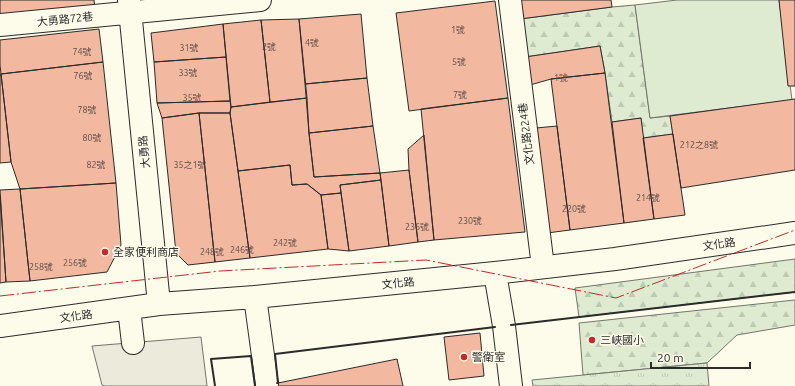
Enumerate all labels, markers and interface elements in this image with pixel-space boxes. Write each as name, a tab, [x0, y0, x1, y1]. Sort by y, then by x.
street label: 大勇路72巷	[36, 10, 94, 28]
house number: 1號	[451, 25, 465, 35]
house number: 4號	[305, 38, 319, 48]
house number: 2號	[262, 42, 276, 52]
house number: 31號	[179, 43, 199, 53]
house number: 74號	[72, 47, 92, 57]
house number: 5號	[452, 57, 466, 67]
house number: 33號	[178, 68, 198, 78]
house number: 76號	[73, 71, 93, 81]
house number: 1號	[554, 73, 568, 83]
house number: 7號	[453, 90, 467, 100]
house number: 35號	[182, 93, 202, 103]
street label: 文化路224巷	[516, 102, 536, 166]
house number: 78號	[77, 105, 97, 115]
house number: 80號	[82, 133, 102, 143]
street label: 大勇路	[136, 135, 152, 169]
house number: 212之8號	[680, 140, 718, 150]
house number: 82號	[86, 160, 106, 170]
house number: 35之1號	[173, 160, 207, 170]
house number: 214號	[636, 193, 660, 203]
house number: 220號	[562, 204, 586, 214]
house number: 230號	[458, 216, 482, 226]
house number: 236號	[405, 222, 429, 232]
street label: 文化路	[702, 236, 736, 252]
house number: 242號	[273, 238, 297, 248]
house number: 246號	[230, 245, 254, 255]
place label: 全家便利商店	[113, 246, 179, 258]
marker: 全家便利商店	[100, 247, 110, 257]
house number: 248號	[200, 247, 224, 257]
house number: 256號	[63, 258, 87, 268]
house number: 258號	[29, 262, 53, 272]
street label: 文化路	[381, 275, 415, 291]
street label: 文化路	[59, 308, 93, 324]
place label: 三峽國小	[600, 334, 644, 346]
marker: 三峽國小	[587, 335, 597, 345]
scale bar	[651, 344, 750, 370]
place label: 警衛室	[472, 351, 505, 363]
text: 20 m	[657, 351, 684, 364]
marker: 警衛室	[459, 352, 469, 362]

